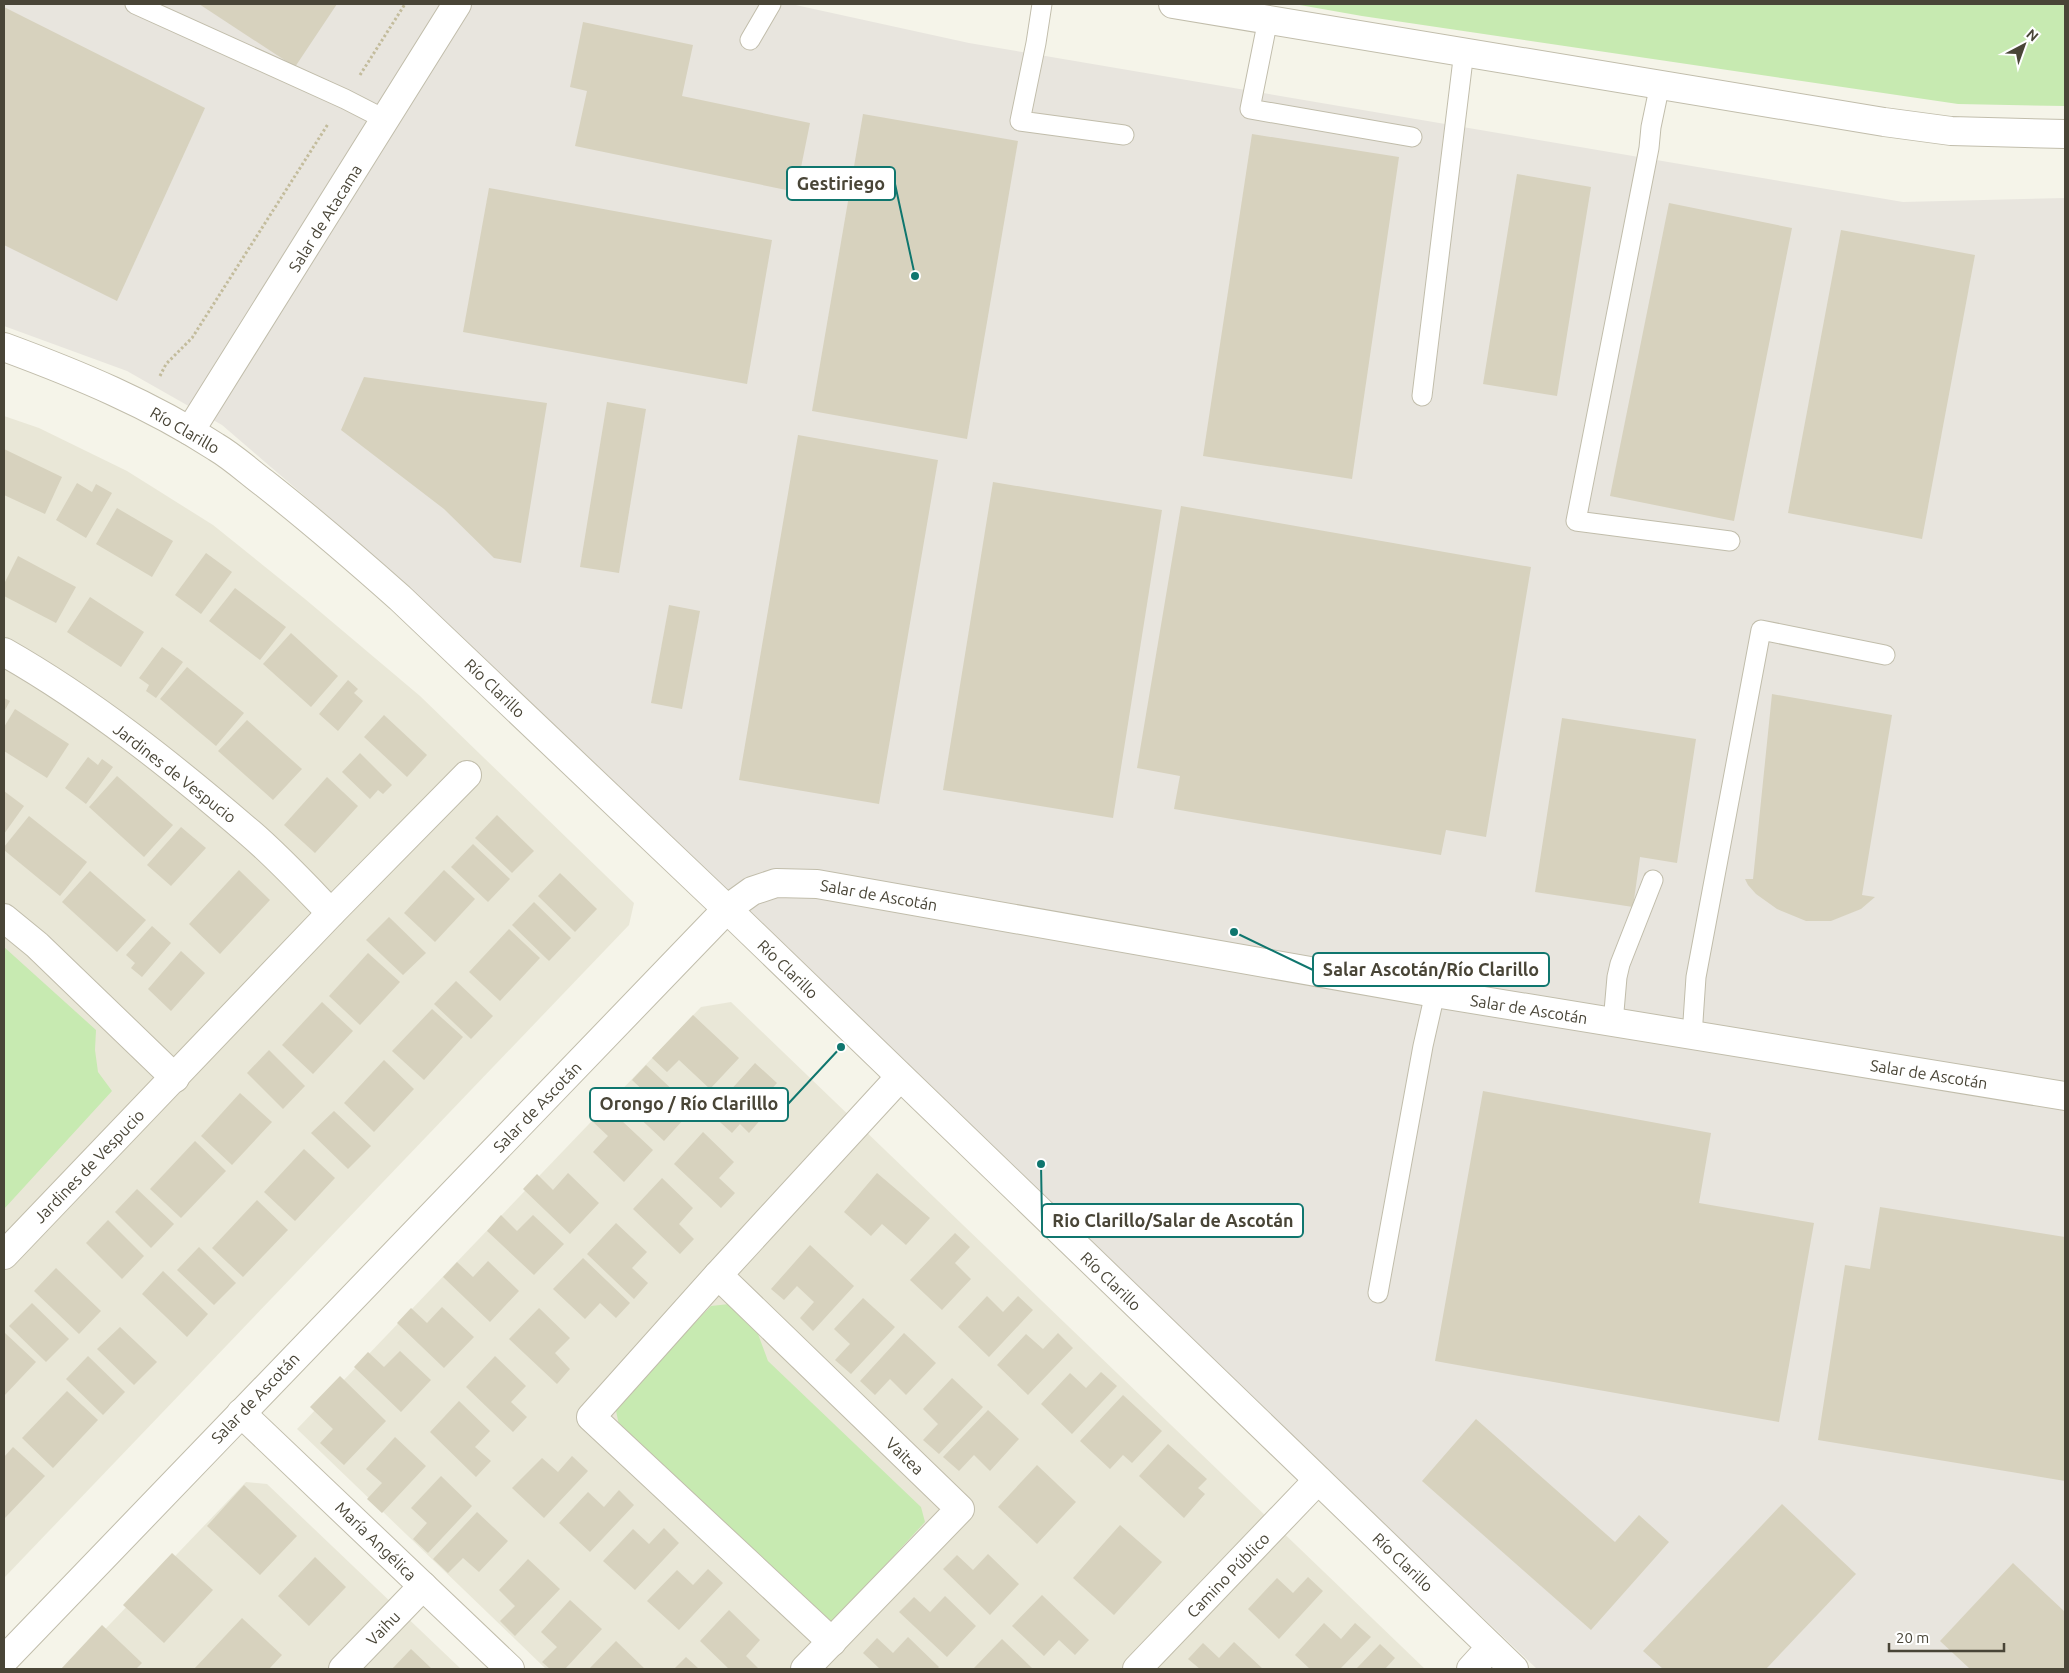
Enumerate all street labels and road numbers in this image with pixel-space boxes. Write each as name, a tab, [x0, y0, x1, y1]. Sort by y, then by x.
street label: Salar de Atacama	[285, 161, 365, 275]
street label: Río Clarillo	[147, 403, 223, 457]
street label: Río Clarillo	[461, 655, 529, 721]
street label: Jardines de Vespucio	[110, 720, 240, 826]
street label: Salar de Ascotán	[819, 876, 939, 914]
street label: Río Clarillo	[754, 936, 822, 1002]
street label: Salar de Ascotán	[1469, 991, 1589, 1027]
street label: Salar de Ascotán	[1869, 1056, 1989, 1092]
street label: Salar de Ascotán	[489, 1058, 585, 1156]
street label: Jardines de Vespucio	[30, 1106, 148, 1226]
street label: Río Clarillo	[1077, 1248, 1145, 1314]
street label: Salar de Ascotán	[207, 1349, 303, 1447]
street label: Vaitea	[882, 1434, 928, 1478]
street label: María Angélica	[332, 1498, 420, 1584]
street label: Camino Público	[1183, 1529, 1273, 1621]
street label: Río Clarillo	[1369, 1529, 1437, 1595]
street label: Vaihu	[363, 1607, 403, 1649]

